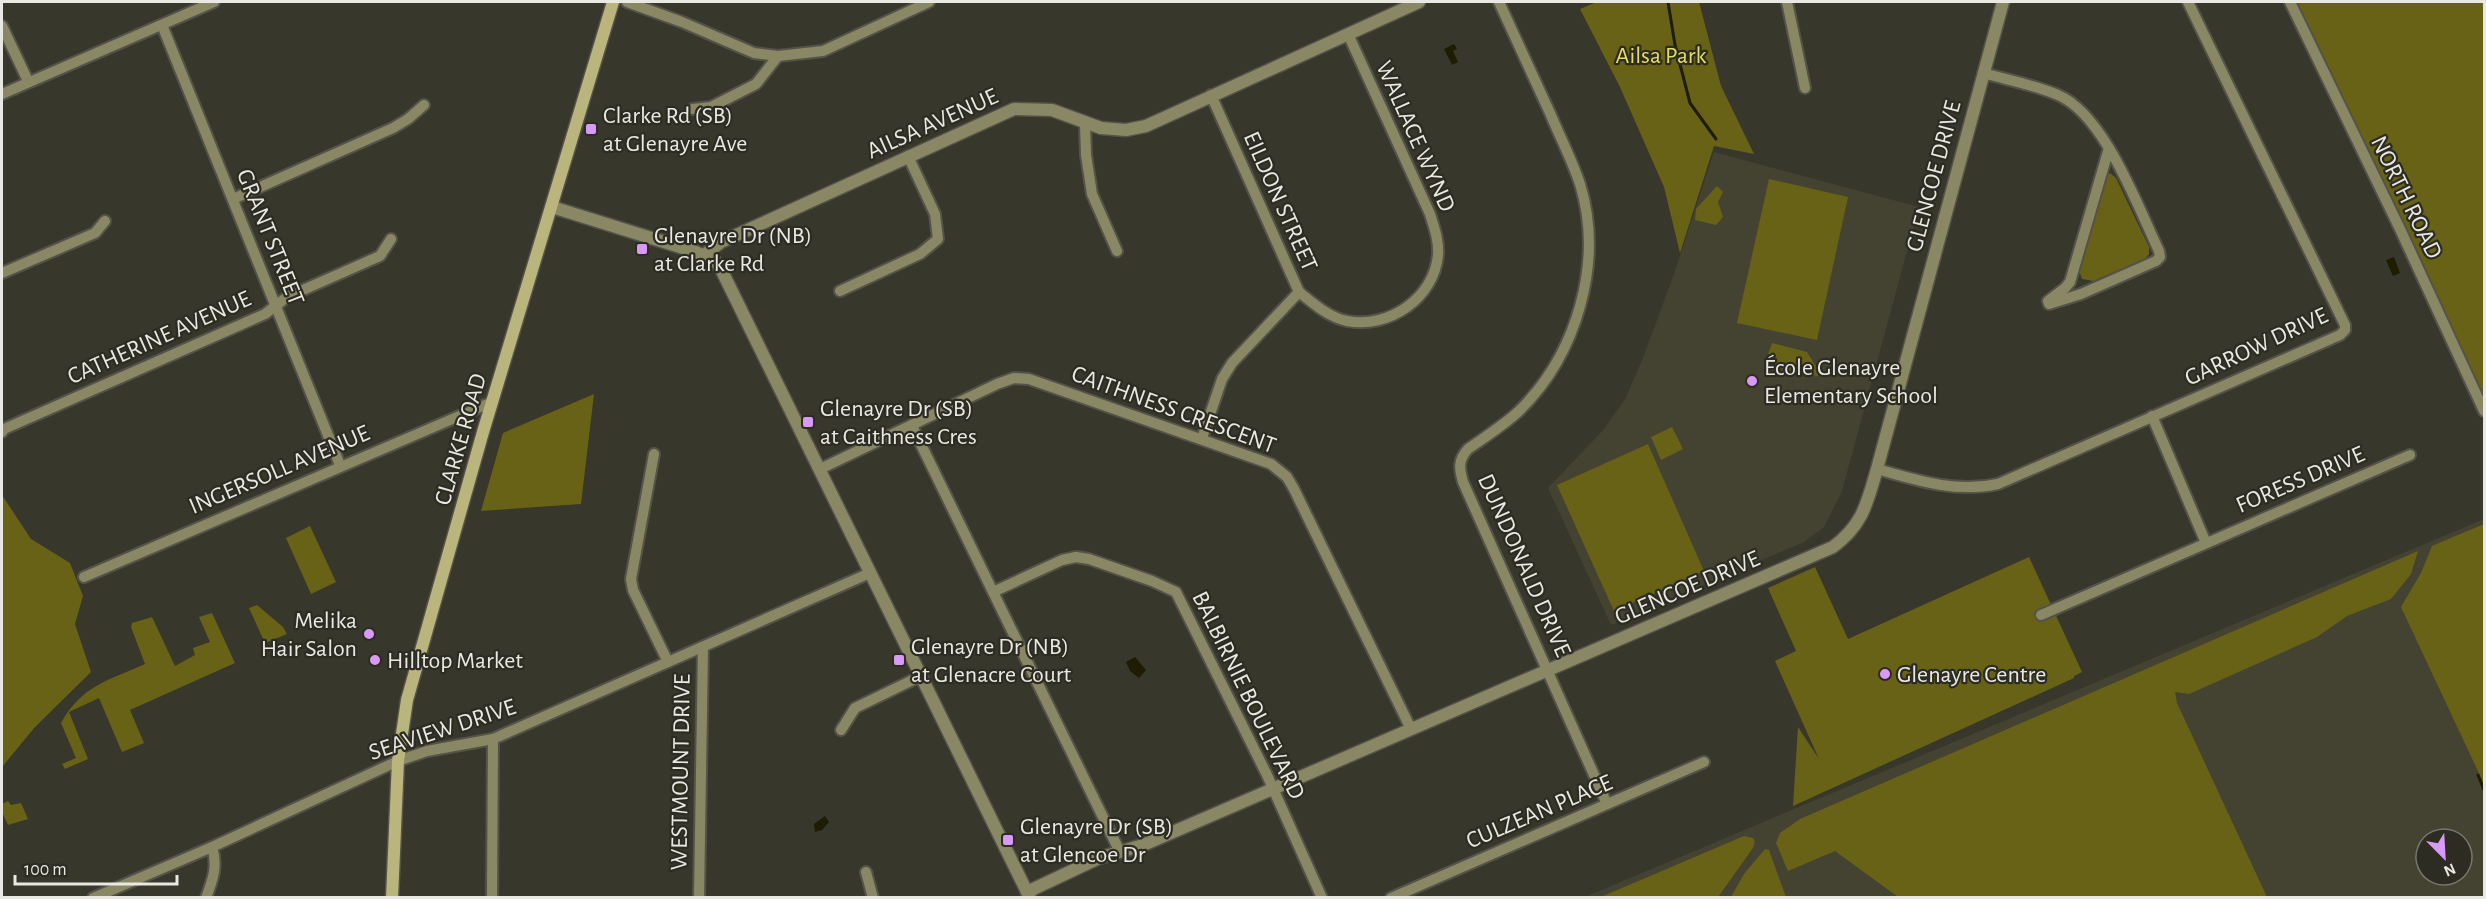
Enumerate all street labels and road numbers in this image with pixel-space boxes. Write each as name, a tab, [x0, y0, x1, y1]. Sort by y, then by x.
street label: WALLACE WYND	[1371, 57, 1459, 215]
street label: AILSA AVENUE	[863, 84, 1002, 164]
street label: GLENCOE DRIVE	[1902, 98, 1966, 254]
street label: EILDON STREET	[1239, 128, 1322, 275]
street label: NORTH ROAD	[2366, 132, 2446, 263]
street label: GRANT STREET	[232, 166, 308, 309]
street label: CATHERINE AVENUE	[64, 287, 255, 389]
street label: GARROW DRIVE	[2181, 303, 2332, 391]
street label: CAITHNESS CRESCENT	[1068, 362, 1279, 458]
street label: CLARKE ROAD	[431, 371, 491, 508]
street label: INGERSOLL AVENUE	[186, 421, 374, 519]
street label: FORESS DRIVE	[2233, 442, 2369, 518]
street label: DUNDONALD DRIVE	[1473, 470, 1575, 661]
street label: GLENCOE DRIVE	[1611, 546, 1764, 629]
street label: BALBIRNIE BOULEVARD	[1187, 588, 1309, 803]
street label: WESTMOUNT DRIVE	[667, 673, 695, 871]
street label: SEAVIEW DRIVE	[366, 695, 519, 765]
street label: CULZEAN PLACE	[1463, 770, 1616, 853]

